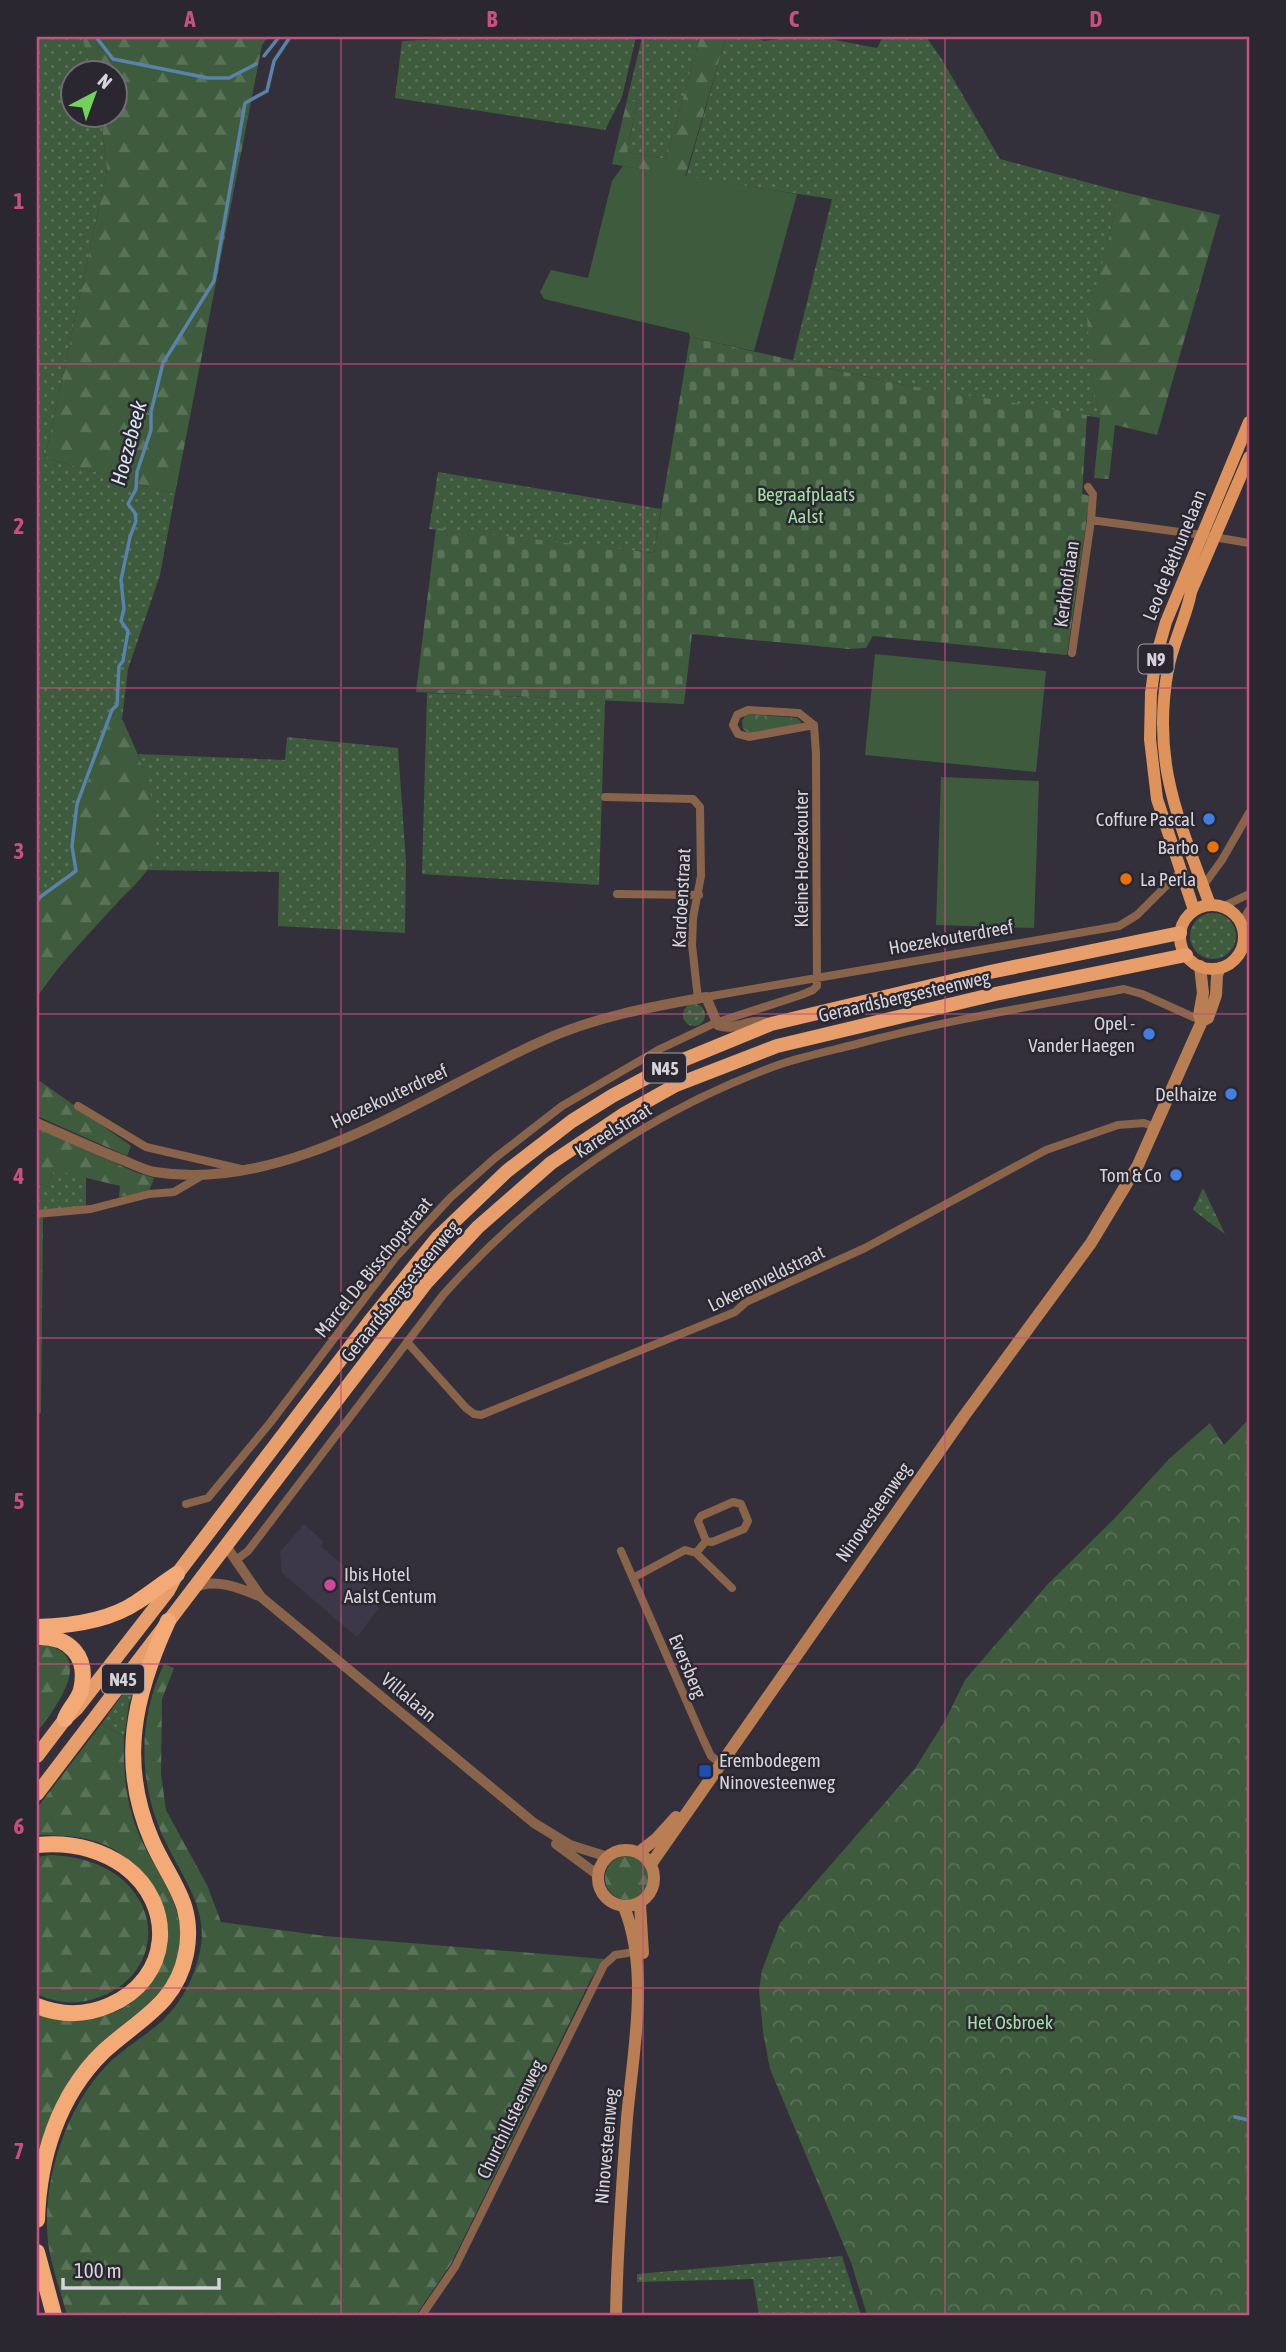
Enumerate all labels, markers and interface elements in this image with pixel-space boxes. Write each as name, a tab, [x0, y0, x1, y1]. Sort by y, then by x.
text: A	[183, 6, 196, 32]
text: B	[487, 6, 498, 32]
text: C	[789, 6, 800, 32]
text: D	[1090, 6, 1103, 32]
north arrow	[60, 60, 130, 130]
text: N	[94, 69, 117, 93]
text: 1	[14, 188, 25, 214]
water label: Hoezebeek	[105, 397, 151, 488]
park label: Begraafplaats Aalst	[757, 483, 855, 527]
street label: Leo de Béthunelaan	[1138, 486, 1210, 624]
text: 2	[14, 513, 24, 539]
street label: Kerkhoflaan	[1049, 539, 1083, 629]
road number: N9	[1138, 644, 1174, 674]
street label: Kleine Hoezekouter	[790, 790, 812, 928]
place label: Coffure Pascal	[1096, 808, 1195, 830]
marker: Coffure Pascal	[1201, 811, 1217, 827]
place label: Barbo	[1158, 836, 1199, 858]
text: 3	[14, 838, 24, 864]
marker: Barbo	[1205, 839, 1221, 855]
street label: Kardoenstraat	[667, 848, 695, 948]
place label: La Perla	[1140, 868, 1196, 890]
marker: La Perla	[1118, 871, 1134, 887]
street label: Hoezekouterdreef	[887, 915, 1015, 959]
street label: Geraardsbergsesteenweg	[816, 965, 993, 1026]
place label: Opel - Vander Haegen	[1028, 1012, 1135, 1056]
marker: Opel - Vander Haegen	[1141, 1026, 1157, 1042]
road number: N45	[644, 1054, 686, 1083]
street label: Hoezekouterdreef	[327, 1059, 451, 1133]
place label: Delhaize	[1155, 1083, 1217, 1105]
marker: Delhaize	[1223, 1086, 1239, 1102]
street label: Kareelstraat	[571, 1098, 655, 1162]
text: 4	[13, 1163, 25, 1189]
place label: Tom & Co	[1100, 1164, 1162, 1186]
marker: Tom & Co	[1168, 1167, 1184, 1183]
street label: Marcel De Bisschopstraat	[310, 1193, 436, 1341]
street label: Geraardsbergsesteenweg	[336, 1215, 464, 1366]
street label: Lokerenveldstraat	[704, 1240, 828, 1316]
street label: Ninovesteenweg	[831, 1457, 916, 1566]
text: 5	[14, 1488, 25, 1514]
place label: Ibis Hotel Aalst Centum	[344, 1563, 437, 1607]
marker: Ibis Hotel Aalst Centum	[322, 1577, 338, 1593]
street label: Eversberg	[665, 1631, 712, 1702]
road number: N45	[102, 1664, 144, 1694]
street label: Villalaan	[377, 1668, 441, 1726]
place label: Erembodegem Ninovesteenweg	[719, 1749, 836, 1793]
marker: Erembodegem Ninovesteenweg	[697, 1763, 713, 1779]
text: 6	[14, 1813, 25, 1839]
park label: Het Osbroek	[967, 2011, 1054, 2033]
street label: Churchillsteenweg	[472, 2055, 549, 2182]
street label: Ninovesteenweg	[590, 2086, 622, 2205]
text: 7	[14, 2138, 24, 2164]
scale bar	[63, 2247, 219, 2291]
text: 100 m	[74, 2258, 122, 2282]

